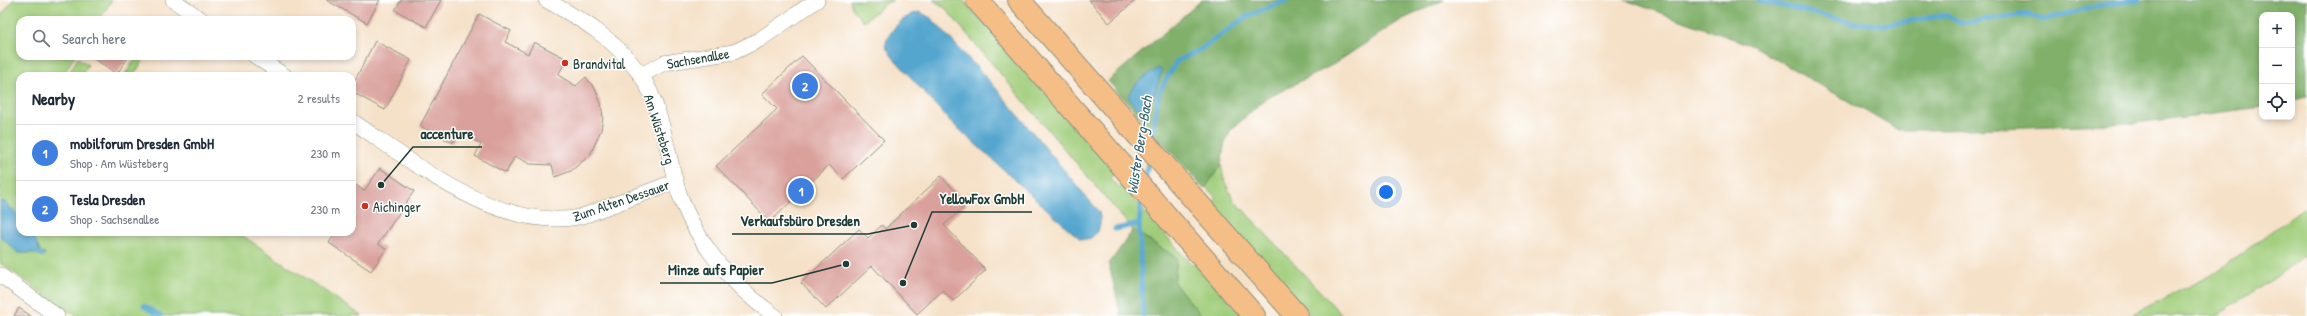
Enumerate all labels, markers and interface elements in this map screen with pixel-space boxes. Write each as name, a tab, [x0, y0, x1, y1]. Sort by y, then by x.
map controls	[2259, 12, 2295, 120]
button: +	[2259, 12, 2295, 48]
search box	[16, 16, 356, 60]
icon: search	[30, 27, 52, 49]
text: Search here	[62, 28, 126, 49]
street label: Sachsenallee	[665, 43, 731, 73]
button: −	[2259, 48, 2295, 84]
place label: Brandvital	[573, 54, 626, 73]
marker: Brandvital	[560, 58, 570, 68]
pin: 2	[792, 71, 818, 101]
button: locate	[2259, 84, 2295, 120]
text: Nearby	[32, 87, 75, 110]
text: 2 results	[298, 89, 340, 107]
street label: Am Wüsteberg	[639, 92, 680, 167]
water label: Wüster Berg-Bach	[1121, 93, 1157, 196]
callout: accenture	[413, 120, 482, 147]
text: accenture	[420, 123, 474, 144]
text: mobilforum Dresden GmbH	[70, 133, 214, 154]
text: 1	[43, 144, 47, 162]
text: 230 m	[310, 144, 340, 162]
text: Shop · Am Wüsteberg	[70, 154, 168, 172]
street label: Zum Alten Dessauer	[570, 174, 672, 225]
pin: 1	[788, 176, 814, 206]
your location	[1376, 182, 1396, 202]
callout: YellowFox GmbH	[932, 185, 1032, 212]
text: YellowFox GmbH	[940, 188, 1024, 209]
text: Tesla Dresden	[70, 189, 145, 210]
place label: Aichinger	[373, 197, 422, 217]
text: 2	[42, 200, 48, 218]
text: 230 m	[310, 200, 340, 218]
marker: Aichinger	[360, 201, 370, 211]
callout: Verkaufsbüro Dresden	[732, 207, 868, 234]
text: Shop · Sachsenallee	[70, 210, 159, 228]
text: Verkaufsbüro Dresden	[740, 210, 860, 231]
callout: Minze aufs Papier	[660, 256, 772, 283]
text: Minze aufs Papier	[668, 259, 764, 281]

